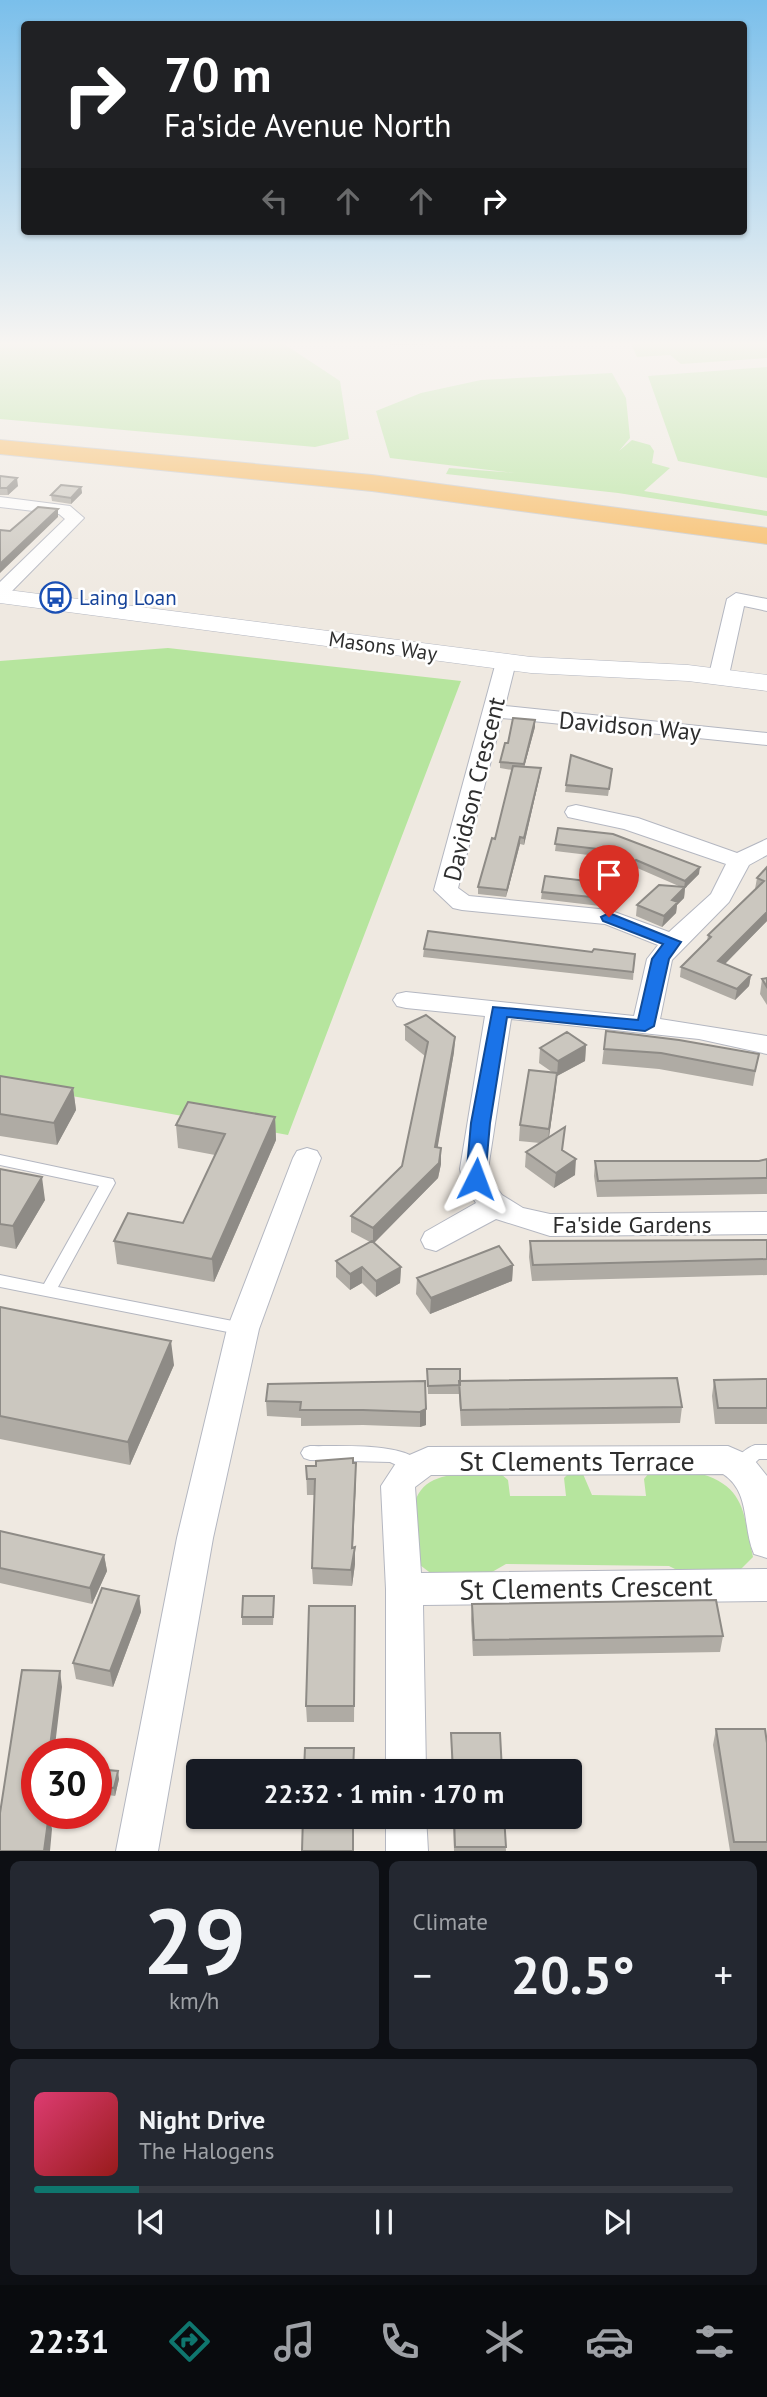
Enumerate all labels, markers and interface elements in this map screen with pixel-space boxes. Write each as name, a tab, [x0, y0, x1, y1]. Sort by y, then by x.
text: 70 m	[164, 42, 271, 106]
icon: right	[49, 49, 140, 140]
text: Fa'side Avenue North	[164, 104, 452, 146]
icon: left	[256, 182, 294, 220]
icon: ahead	[329, 182, 367, 220]
icon: ahead	[402, 182, 440, 220]
icon: right	[475, 182, 513, 220]
bus stop icon: Laing Loan	[39, 580, 73, 614]
place label: Laing Loan	[79, 584, 177, 611]
street label: Masons Way	[327, 625, 439, 667]
street label: Davidson Crescent	[436, 694, 512, 884]
street label: Davidson Way	[558, 704, 702, 748]
pin	[579, 845, 639, 917]
icon: arrive	[590, 856, 628, 894]
position arrow	[439, 1142, 513, 1216]
street label: Fa'side Gardens	[553, 1209, 712, 1240]
street label: St Clements Terrace	[459, 1442, 695, 1479]
street label: St Clements Crescent	[459, 1566, 713, 1608]
speed limit sign: 30	[21, 1738, 112, 1829]
text: 22:32 · 1 min · 170 m	[264, 1777, 504, 1810]
text: 29	[143, 1881, 246, 1999]
text: Climate	[413, 1907, 488, 1936]
text: 20.5°	[511, 1941, 635, 2008]
text: −	[413, 1950, 432, 1999]
text: +	[714, 1950, 733, 1999]
text: km/h	[169, 1986, 219, 2015]
text: Night Drive	[139, 2103, 265, 2136]
text: The Halogens	[139, 2136, 274, 2165]
icon: previous	[132, 2203, 170, 2241]
icon: pause	[365, 2203, 403, 2241]
icon: next	[598, 2203, 636, 2241]
icon: directions	[165, 2317, 214, 2366]
icon: music	[270, 2317, 319, 2366]
icon: phone	[375, 2317, 424, 2366]
icon: climate	[480, 2317, 529, 2366]
icon: car	[585, 2317, 634, 2366]
icon: filters	[690, 2317, 739, 2366]
text: 22:31	[28, 2320, 109, 2362]

